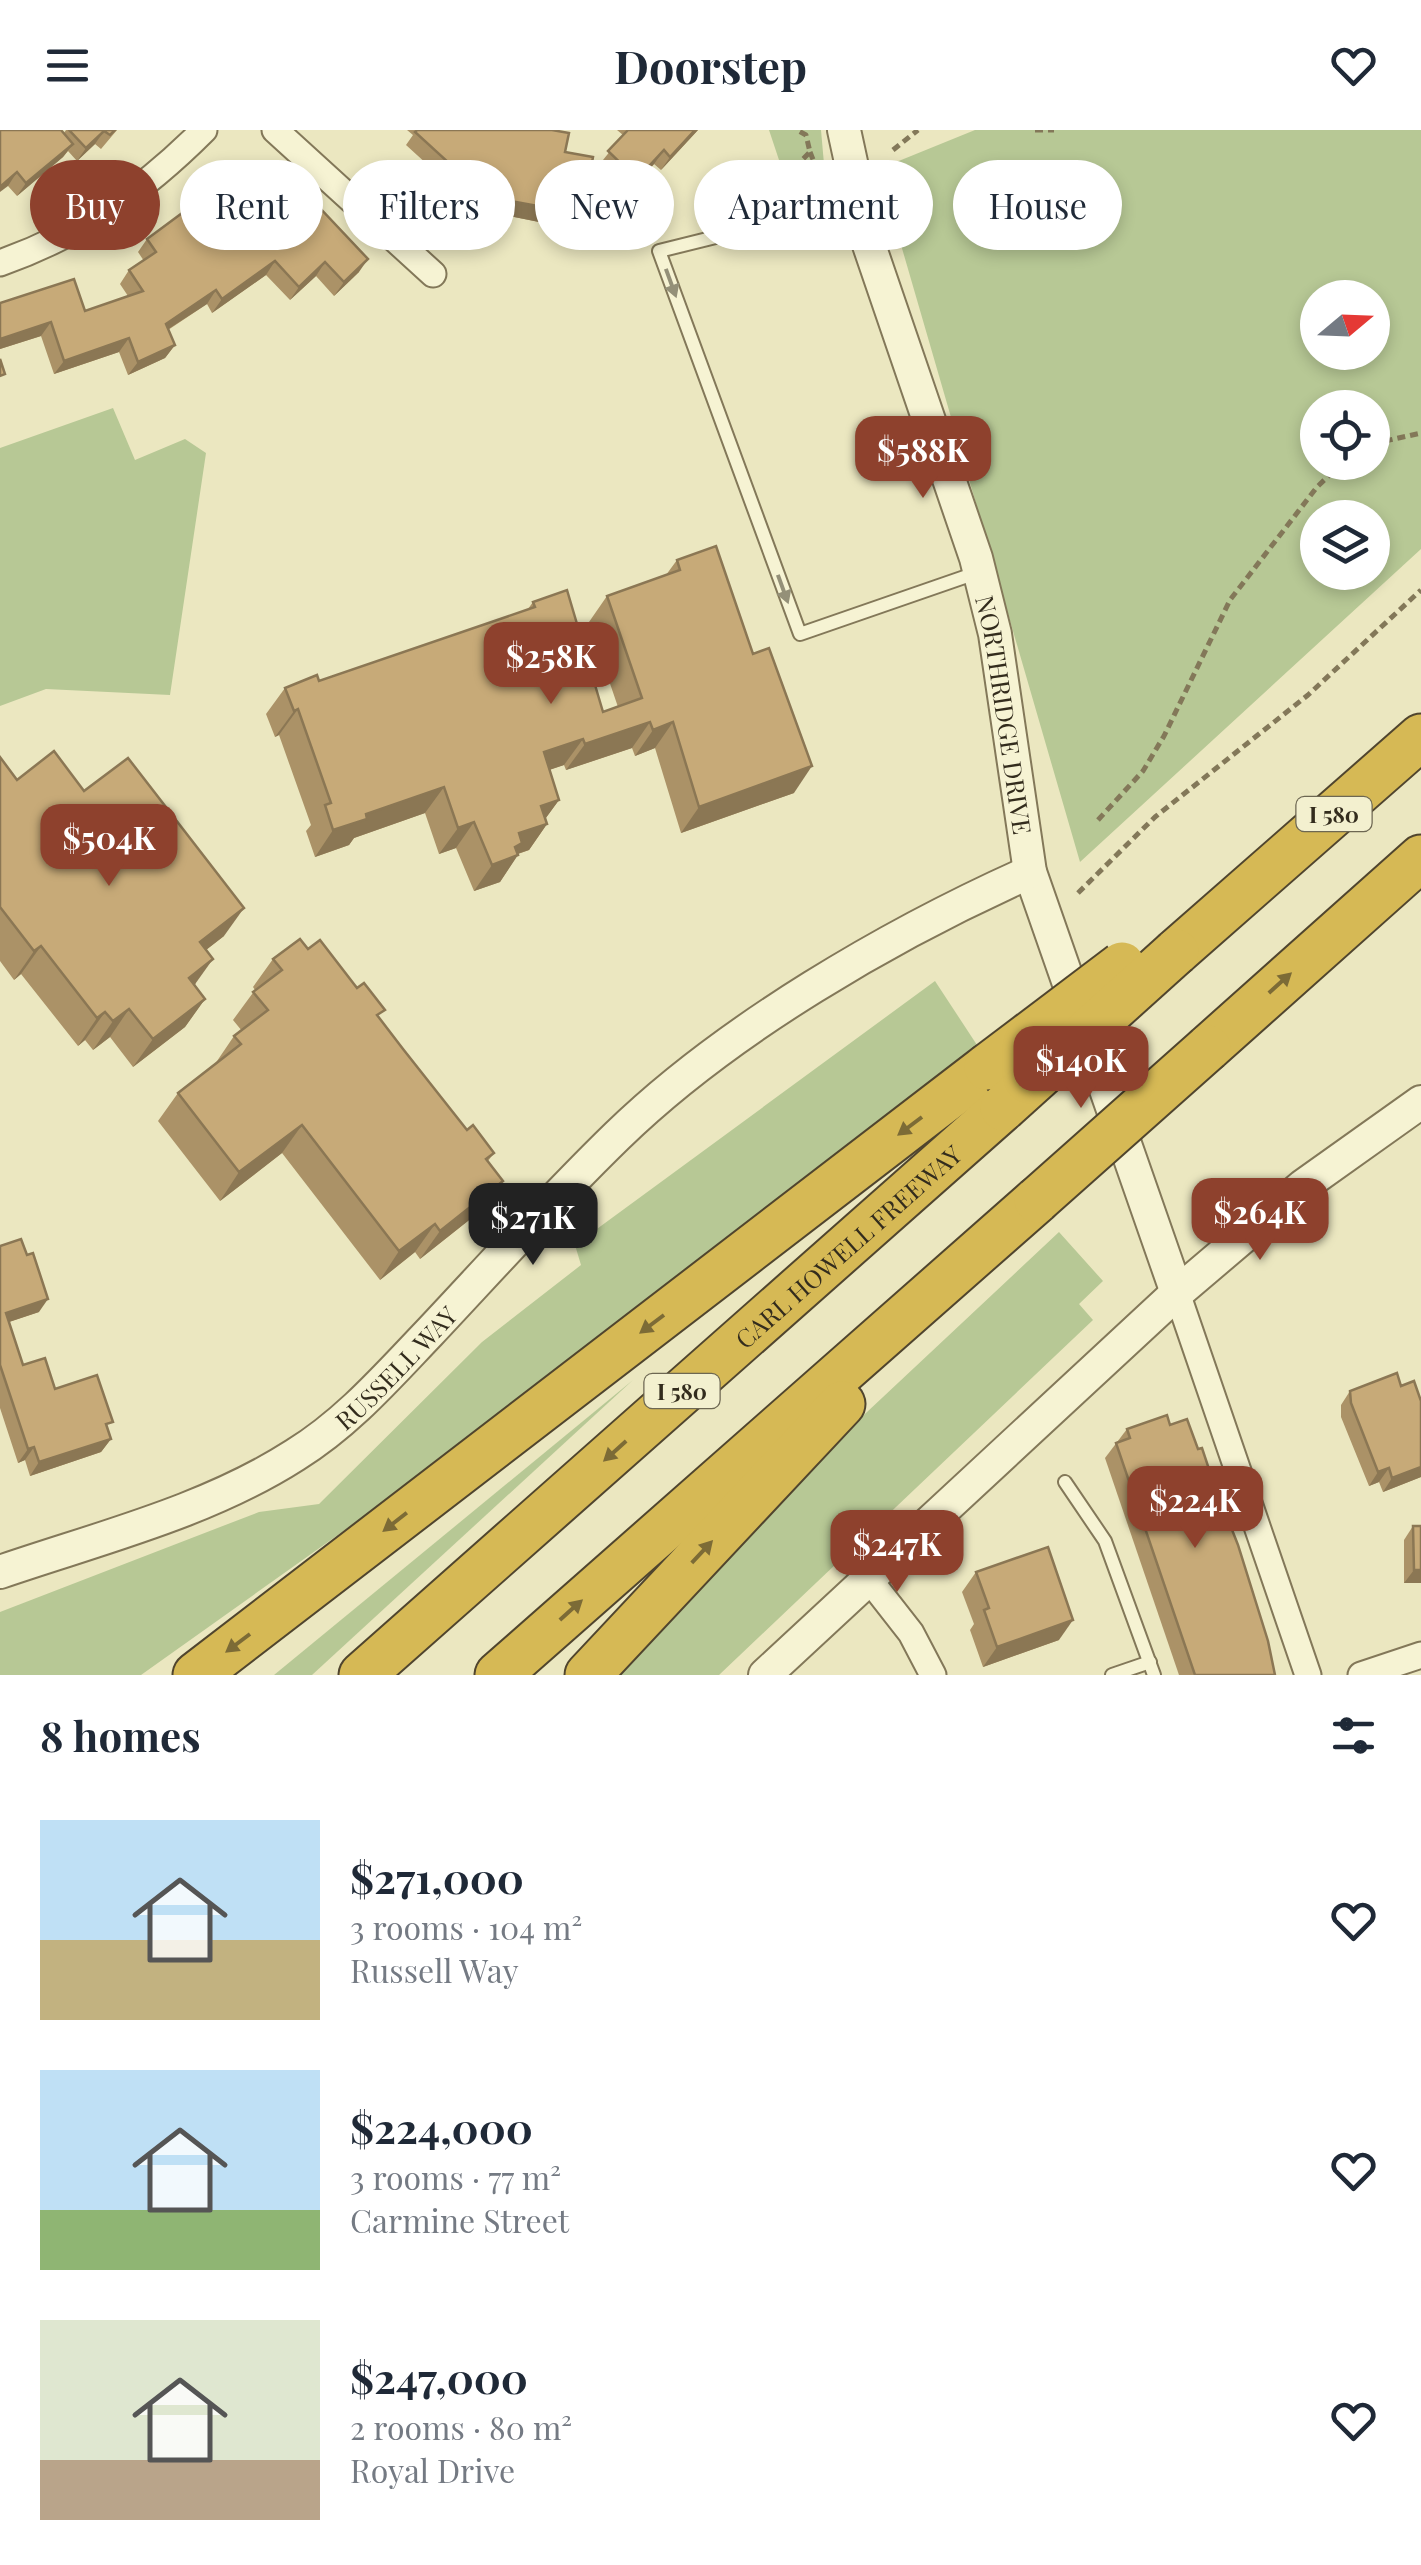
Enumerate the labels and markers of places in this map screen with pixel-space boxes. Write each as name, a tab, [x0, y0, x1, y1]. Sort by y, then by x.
pin: $588K	[853, 416, 993, 501]
pin: $258K	[481, 622, 621, 707]
pin: $504K	[39, 804, 179, 889]
pin: $140K	[1011, 1026, 1151, 1111]
pin: $264K	[1190, 1178, 1330, 1263]
pin: $271K	[463, 1183, 603, 1268]
pin: $224K	[1125, 1466, 1265, 1551]
pin: $247K	[827, 1510, 967, 1595]

